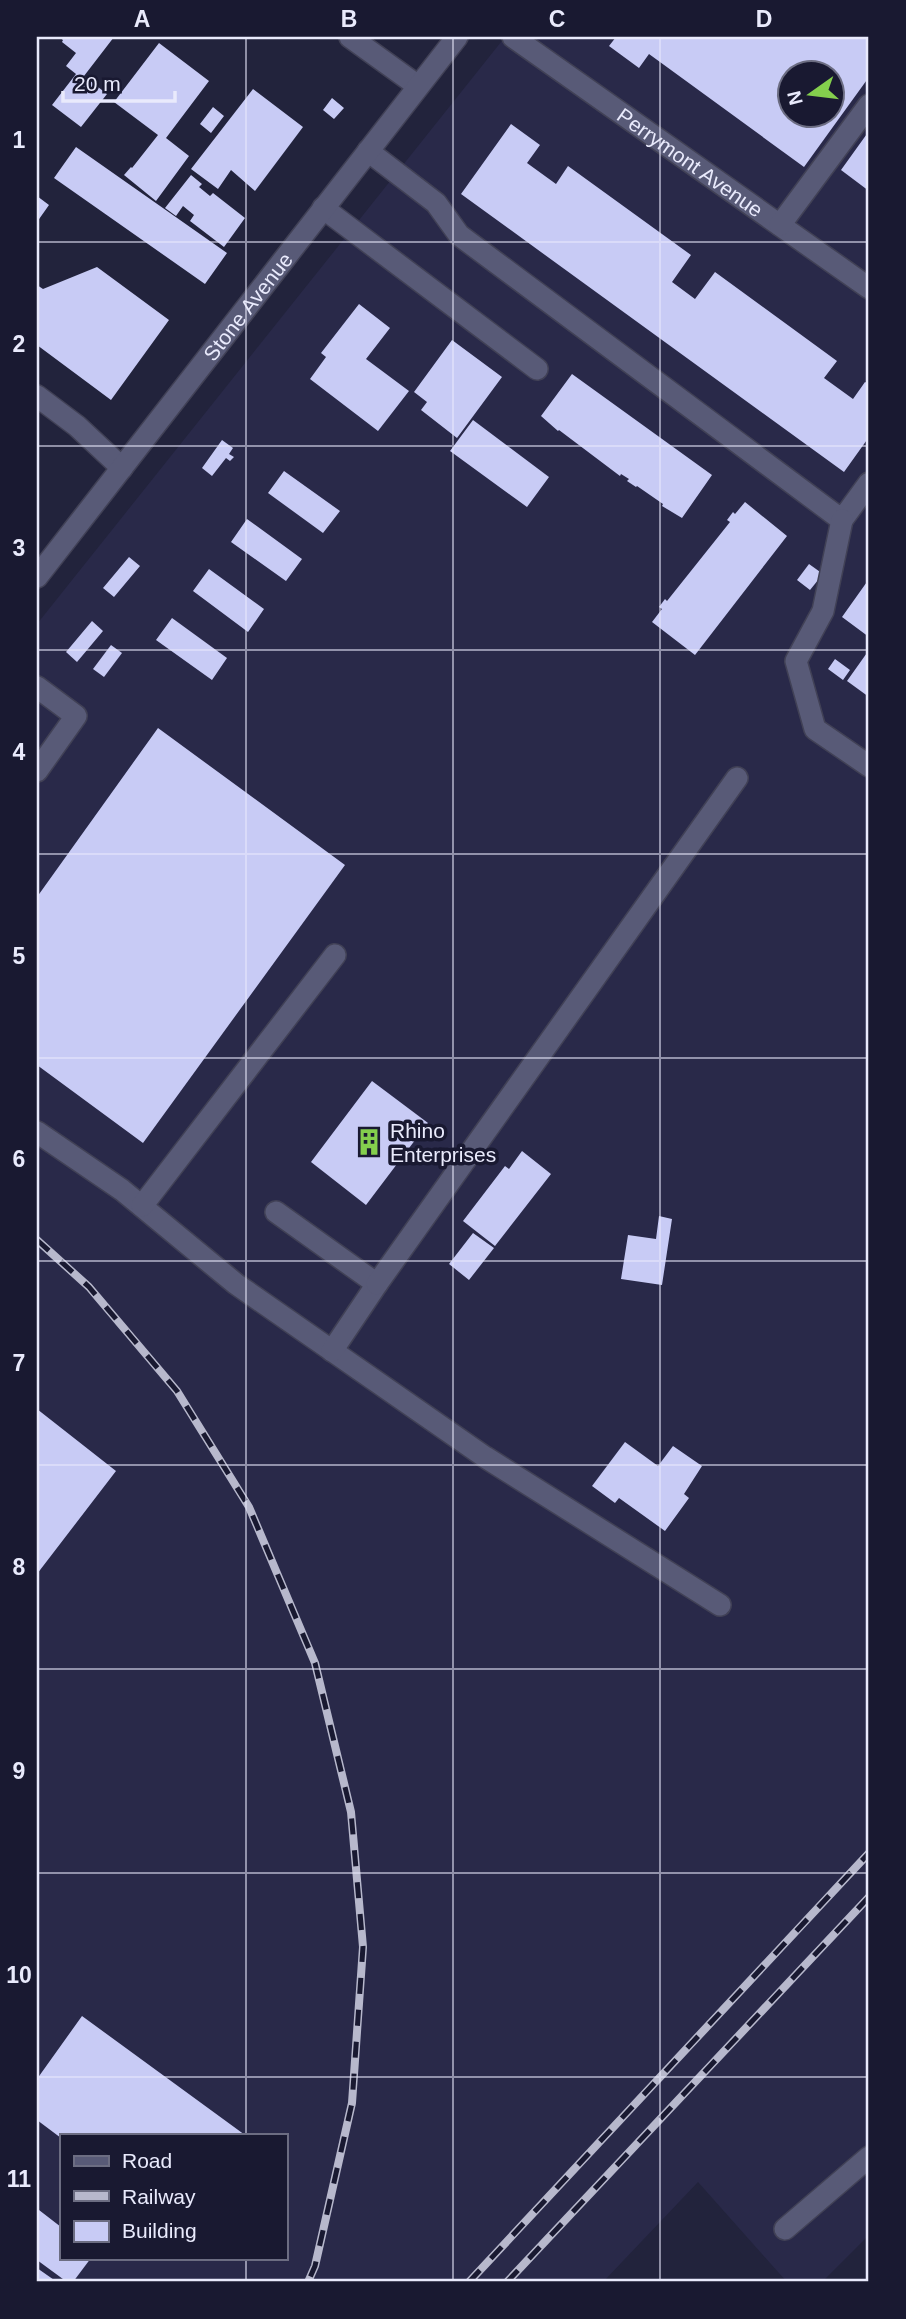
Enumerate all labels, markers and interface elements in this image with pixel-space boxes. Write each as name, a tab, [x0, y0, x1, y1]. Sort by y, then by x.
text: A	[134, 6, 150, 32]
text: B	[341, 6, 357, 32]
text: C	[549, 6, 565, 32]
text: D	[756, 6, 772, 32]
scale bar	[63, 60, 175, 104]
north arrow	[776, 60, 846, 130]
text: 20 m	[74, 72, 121, 95]
text: N	[783, 89, 807, 107]
street label: Perrymont Avenue	[613, 103, 767, 221]
text: 1	[13, 127, 26, 153]
street label: Stone Avenue	[198, 248, 297, 365]
text: 2	[13, 331, 25, 357]
text: 3	[13, 535, 25, 561]
text: 4	[13, 739, 26, 765]
text: 5	[13, 943, 26, 969]
place label: Rhino Enterprises	[390, 1119, 496, 1166]
building icon: Rhino Enterprises	[354, 1127, 384, 1157]
text: 6	[13, 1146, 25, 1172]
text: 7	[13, 1350, 25, 1376]
text: 8	[13, 1554, 26, 1580]
text: 9	[13, 1758, 25, 1784]
text: 10	[6, 1962, 32, 1988]
legend	[60, 2134, 287, 2260]
text: Road	[122, 2149, 172, 2172]
text: 11	[7, 2166, 31, 2192]
text: Railway	[122, 2185, 196, 2208]
text: Building	[122, 2219, 197, 2242]

